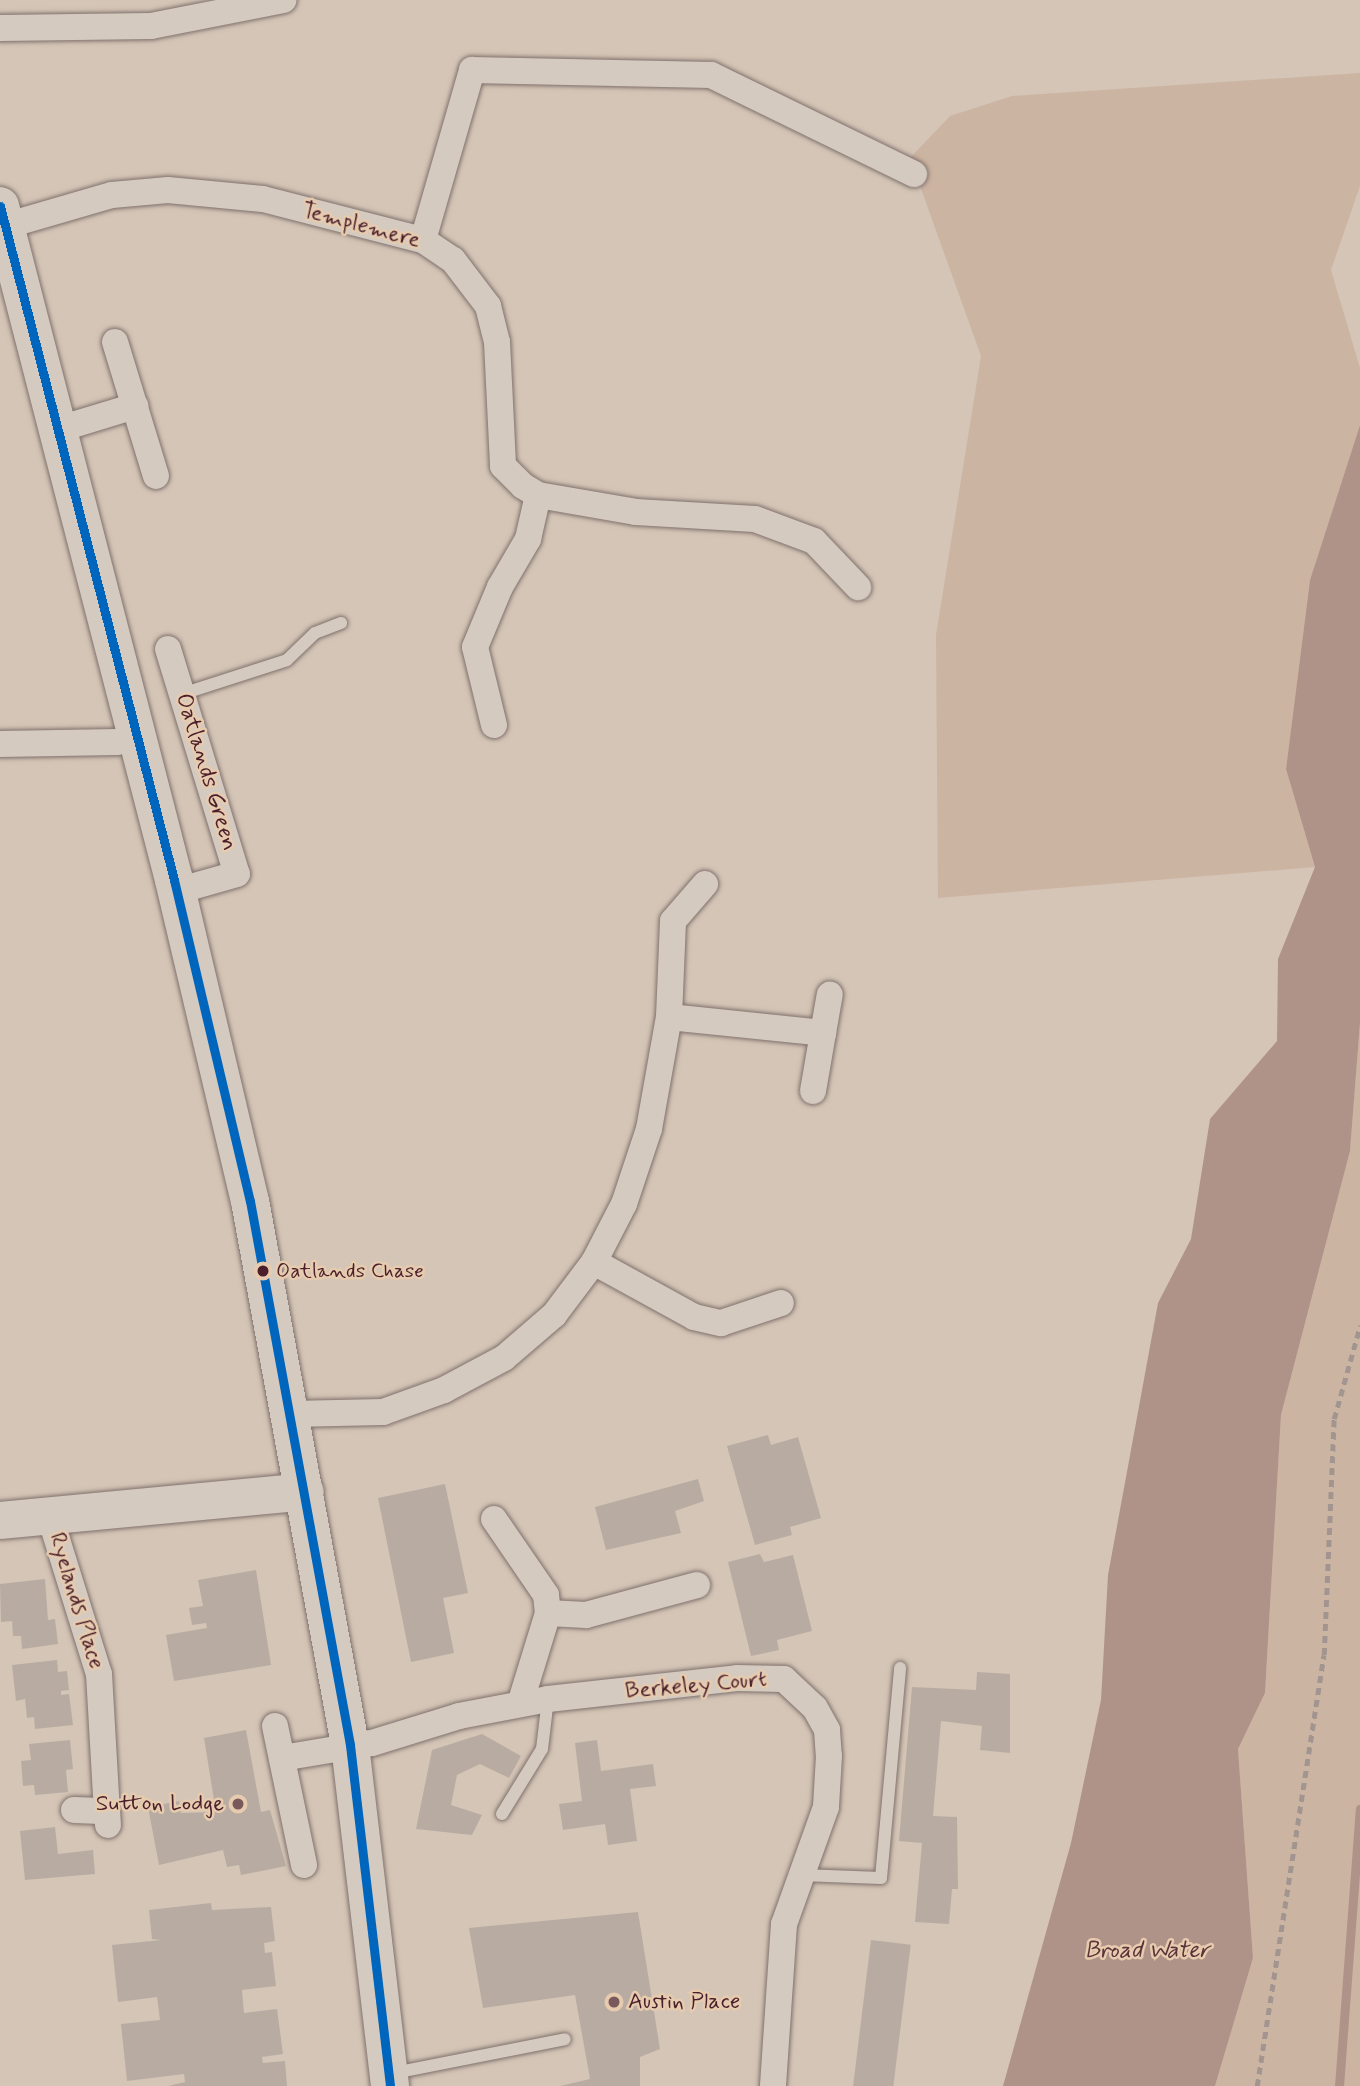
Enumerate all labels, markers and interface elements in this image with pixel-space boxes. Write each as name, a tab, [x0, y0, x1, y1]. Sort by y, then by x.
street label: Templemere	[299, 197, 423, 255]
street label: Oatlands Green	[168, 688, 244, 856]
place label: Oatlands Chase	[276, 1258, 425, 1284]
marker: Oatlands Chase	[256, 1264, 270, 1278]
street label: Ryelands Place	[42, 1529, 110, 1673]
street label: Berkeley Court	[622, 1666, 770, 1706]
place label: Sutton Lodge	[93, 1790, 224, 1818]
marker: Sutton Lodge	[230, 1796, 246, 1812]
water label: Broad Water	[1083, 1937, 1211, 1965]
place label: Austin Place	[628, 1988, 741, 2016]
marker: Austin Place	[606, 1994, 622, 2010]

